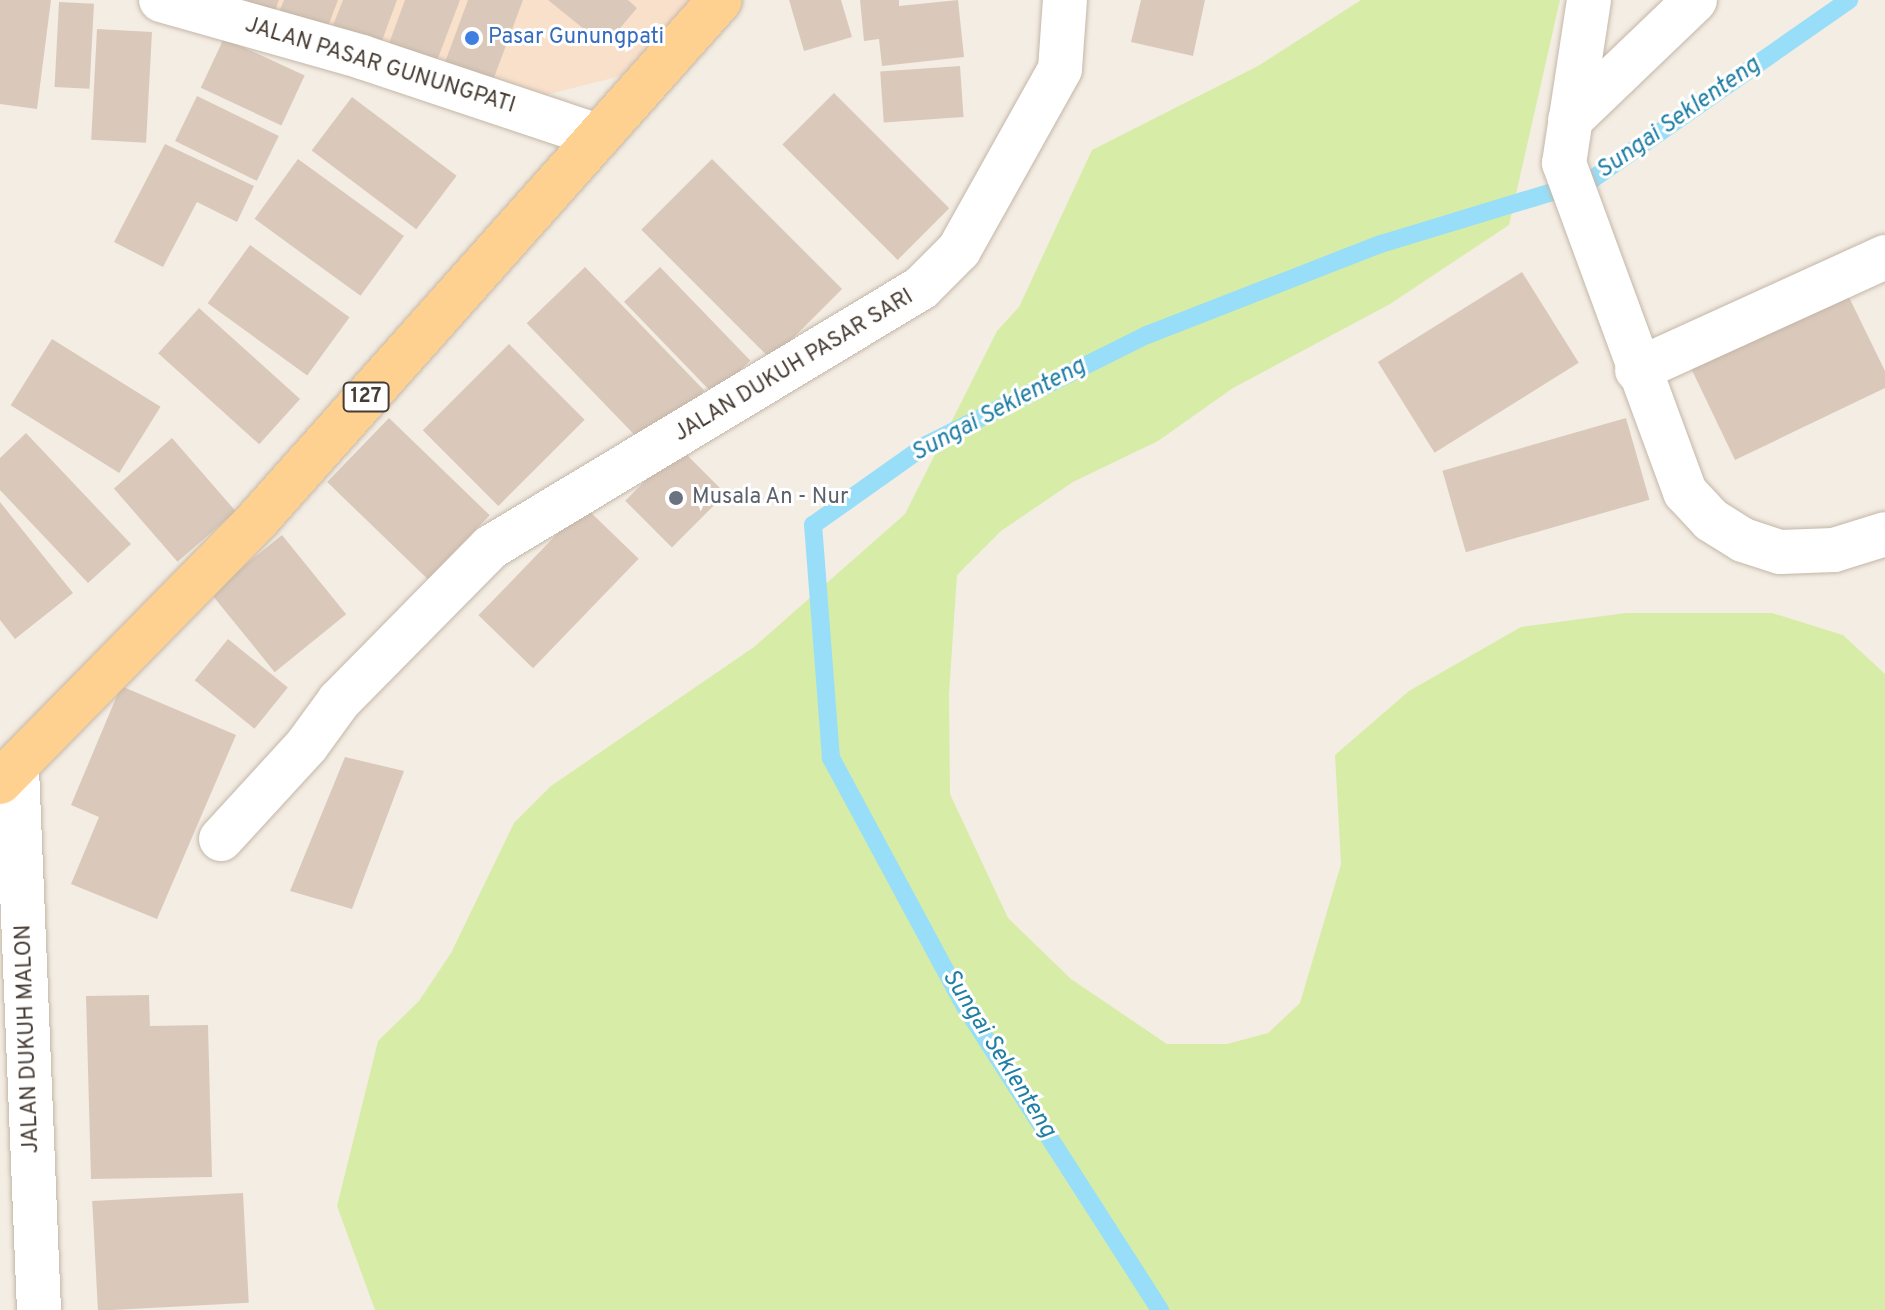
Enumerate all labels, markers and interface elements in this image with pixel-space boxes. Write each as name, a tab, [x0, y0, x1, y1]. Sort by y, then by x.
street label: JALAN PASAR GUNUNGPATI	[242, 12, 518, 120]
place label: Pasar Gunungpati	[488, 25, 664, 51]
marker: Pasar Gunungpati	[463, 29, 481, 47]
water label: Sungai Seklenteng	[1592, 52, 1766, 186]
street label: JALAN DUKUH PASAR SARI	[670, 284, 918, 448]
water label: Sungai Seklenteng	[907, 353, 1091, 469]
road number: 127	[342, 381, 390, 413]
place label: Musala An - Nur	[692, 485, 849, 511]
marker: Musala An - Nur	[667, 489, 685, 507]
street label: JALAN DUKUH MALON	[11, 924, 45, 1154]
water label: Sungai Seklenteng	[935, 965, 1061, 1143]

